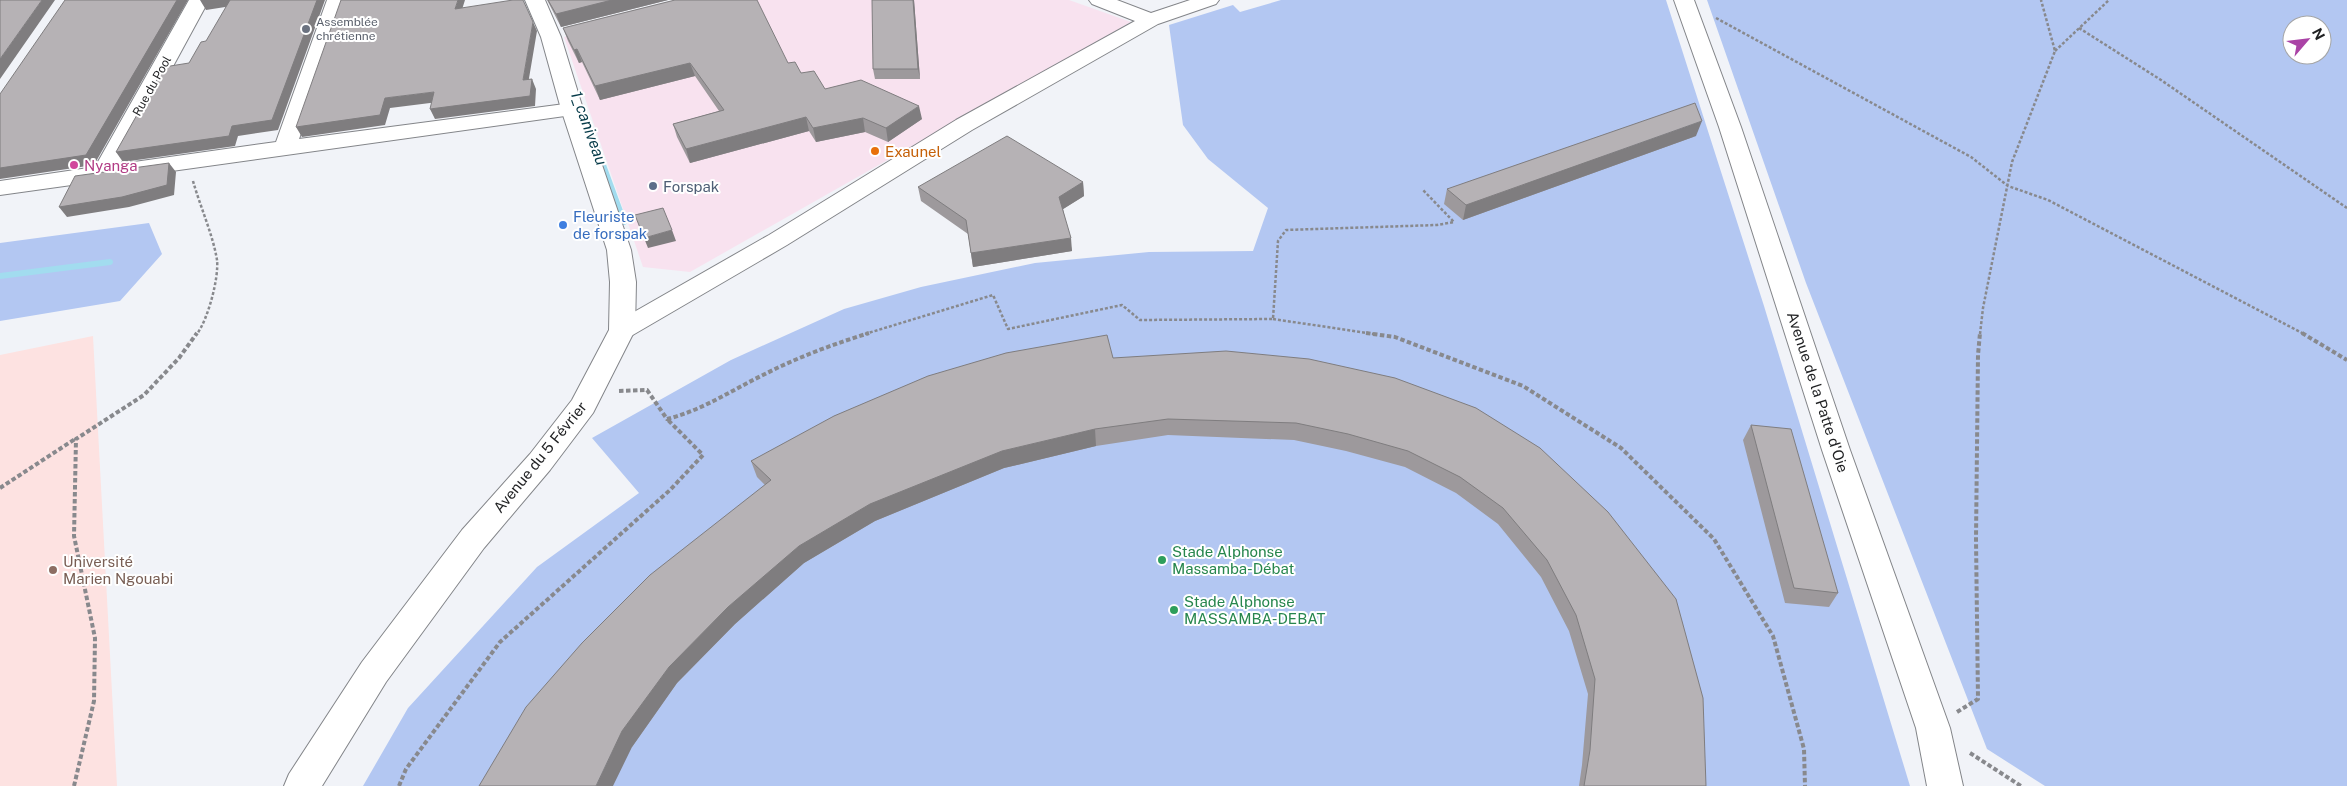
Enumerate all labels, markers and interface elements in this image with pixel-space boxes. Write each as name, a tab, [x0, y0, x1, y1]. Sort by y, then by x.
place label: Assemblée chrétienne	[316, 15, 378, 43]
north arrow	[2282, 15, 2332, 65]
marker: Assemblée chrétienne	[300, 23, 312, 35]
text: N	[2309, 25, 2328, 42]
street label: Rue du Pool	[130, 53, 174, 118]
water label: 1_caniveau	[567, 88, 611, 168]
place label: Exaunel	[885, 143, 941, 160]
marker: Exaunel	[869, 145, 881, 157]
place label: Nyanga	[84, 157, 138, 174]
marker: Nyanga	[68, 159, 80, 171]
place label: Forspak	[663, 178, 719, 195]
marker: Forspak	[647, 180, 659, 192]
place label: Fleuriste de forspak	[573, 208, 647, 242]
marker: Fleuriste de forspak	[557, 219, 569, 231]
street label: Avenue de la Patte d'Oie	[1784, 310, 1852, 474]
street label: Avenue du 5 Février	[490, 398, 590, 516]
place label: Stade Alphonse Massamba-Débat	[1172, 543, 1294, 577]
place label: Université Marien Ngouabi	[63, 553, 173, 587]
marker: Stade Alphonse Massamba-Débat	[1156, 554, 1168, 566]
marker: Université Marien Ngouabi	[47, 564, 59, 576]
place label: Stade Alphonse MASSAMBA-DEBAT	[1184, 593, 1326, 627]
marker: Stade Alphonse MASSAMBA-DEBAT	[1168, 604, 1180, 616]

